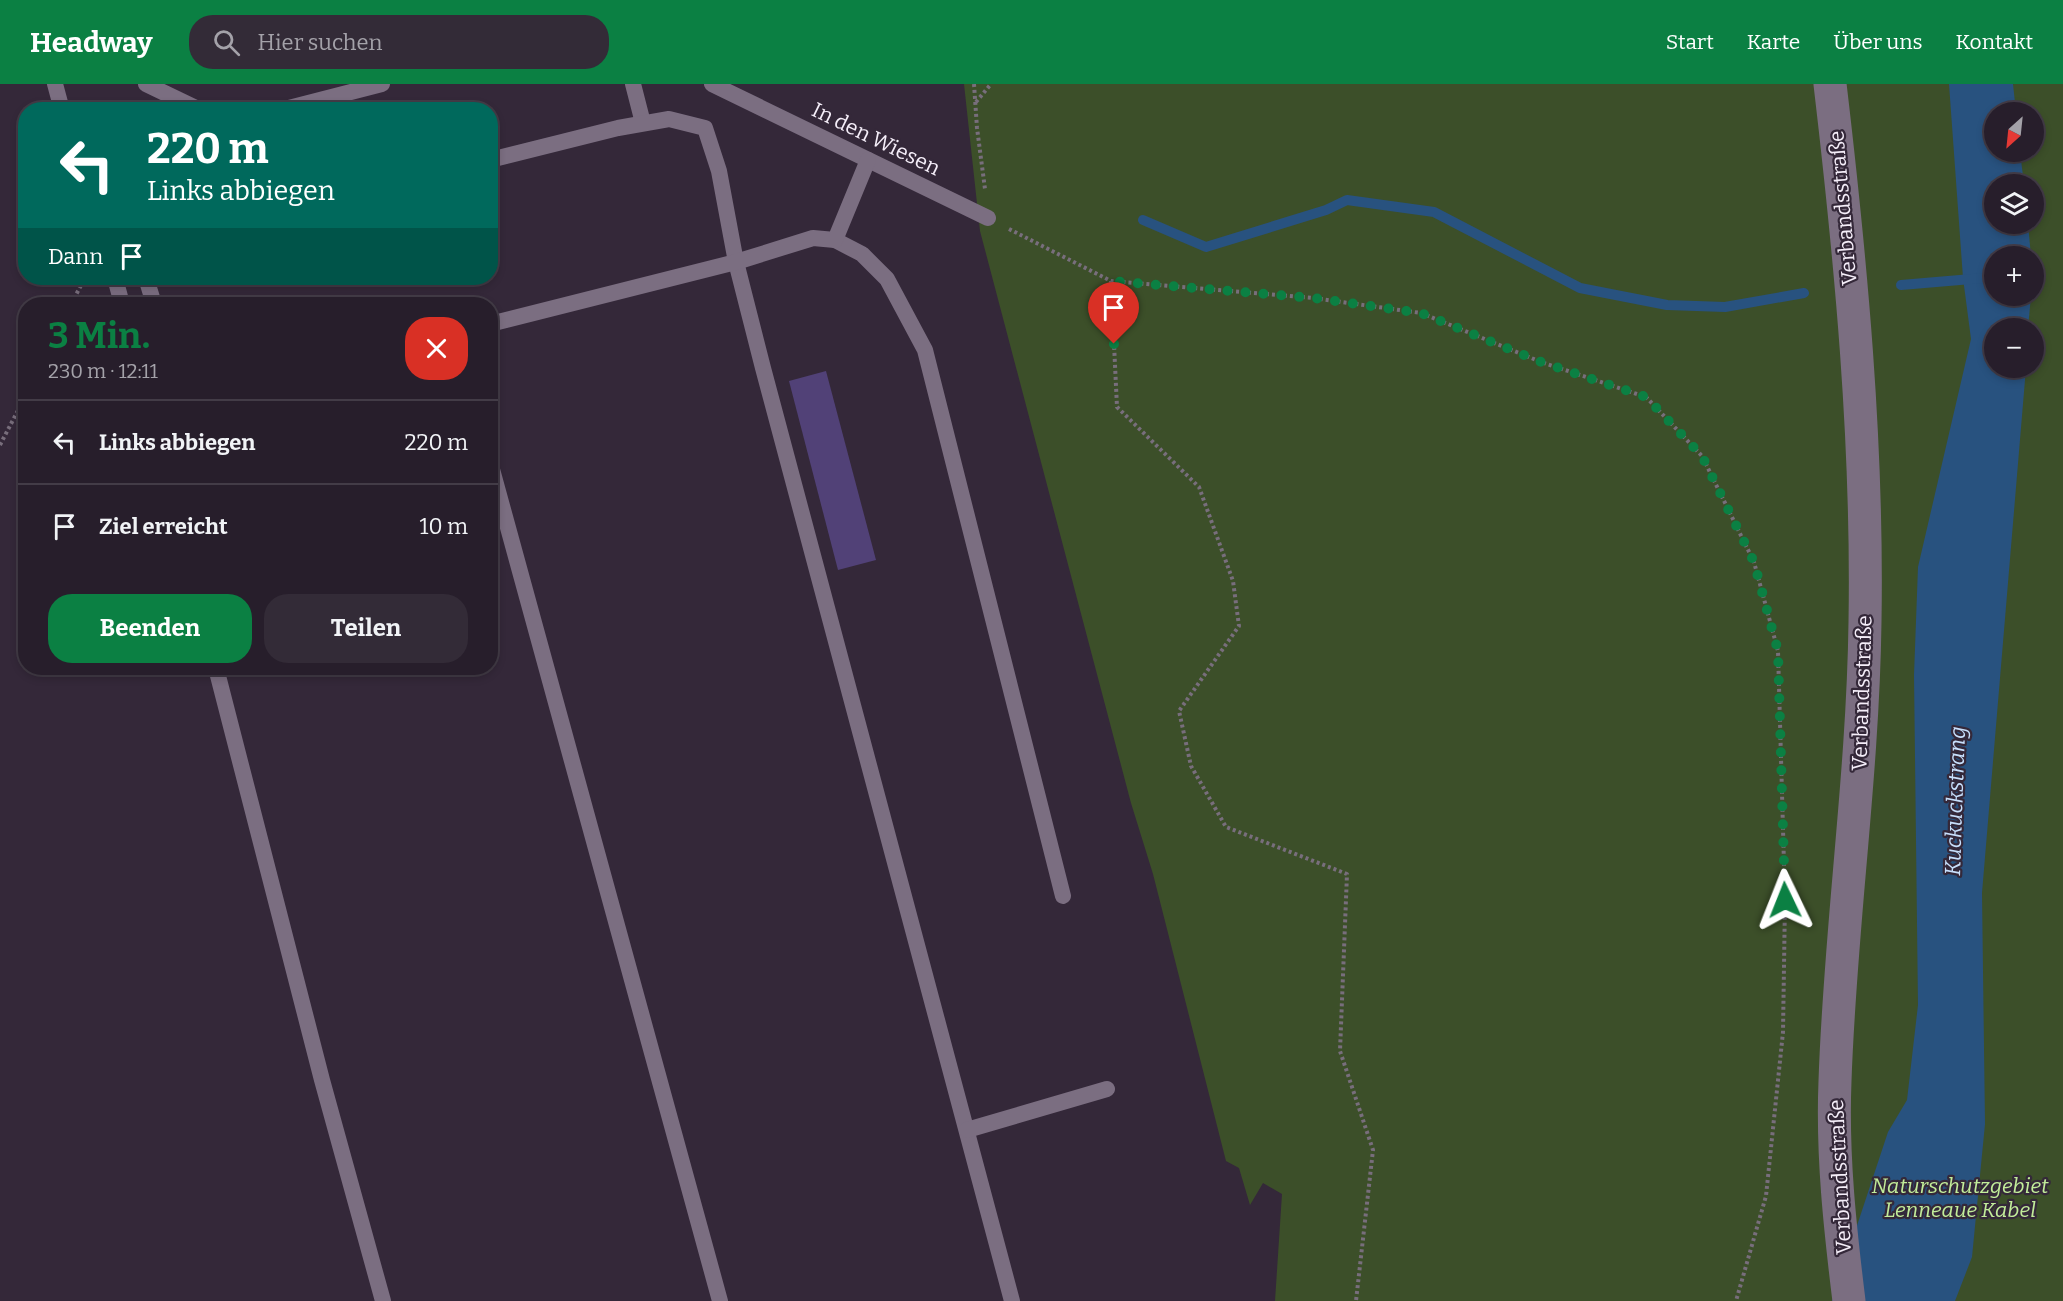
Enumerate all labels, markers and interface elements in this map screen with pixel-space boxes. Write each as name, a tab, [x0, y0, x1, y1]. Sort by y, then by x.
search box	[189, 15, 609, 69]
text: Headway	[30, 26, 153, 59]
icon: search	[210, 26, 243, 59]
text: Hier suchen	[258, 29, 382, 56]
text: Start	[1666, 29, 1714, 55]
text: Karte	[1747, 29, 1800, 55]
text: Über uns	[1833, 29, 1923, 55]
text: Kontakt	[1956, 29, 2033, 55]
street label: In den Wiesen	[808, 97, 944, 181]
north arrow	[1984, 102, 2044, 162]
map controls	[1984, 102, 2044, 378]
text: 220 m	[147, 124, 269, 174]
icon: left	[48, 126, 126, 204]
street label: Verbandsstraße	[1823, 129, 1863, 287]
button: layers	[1984, 174, 2044, 234]
text: Links abbiegen	[147, 175, 335, 207]
icon: arrive	[115, 240, 148, 273]
text: Dann	[48, 243, 103, 270]
button: +	[1984, 246, 2044, 306]
pin	[1088, 282, 1139, 344]
icon: arrive	[1097, 291, 1130, 324]
text: 3 Min.	[48, 314, 150, 358]
button: close	[405, 317, 468, 380]
button: −	[1984, 318, 2044, 378]
text: 230 m · 12:11	[48, 359, 158, 383]
icon: left	[48, 426, 81, 459]
text: Links abbiegen	[99, 429, 256, 456]
text: 220 m	[405, 429, 468, 456]
icon: arrive	[48, 510, 81, 543]
text: Ziel erreicht	[99, 513, 228, 540]
text: 10 m	[420, 513, 468, 540]
button: Beenden	[48, 594, 252, 663]
button: Teilen	[264, 594, 468, 663]
street label: Verbandsstraße	[1846, 615, 1878, 771]
water label: Kuckuckstrang	[1939, 726, 1971, 876]
position arrow	[1753, 868, 1817, 932]
street label: Verbandsstraße	[1823, 1099, 1857, 1255]
park label: Naturschutzgebiet Lenneaue Kabel	[1871, 1173, 2049, 1223]

